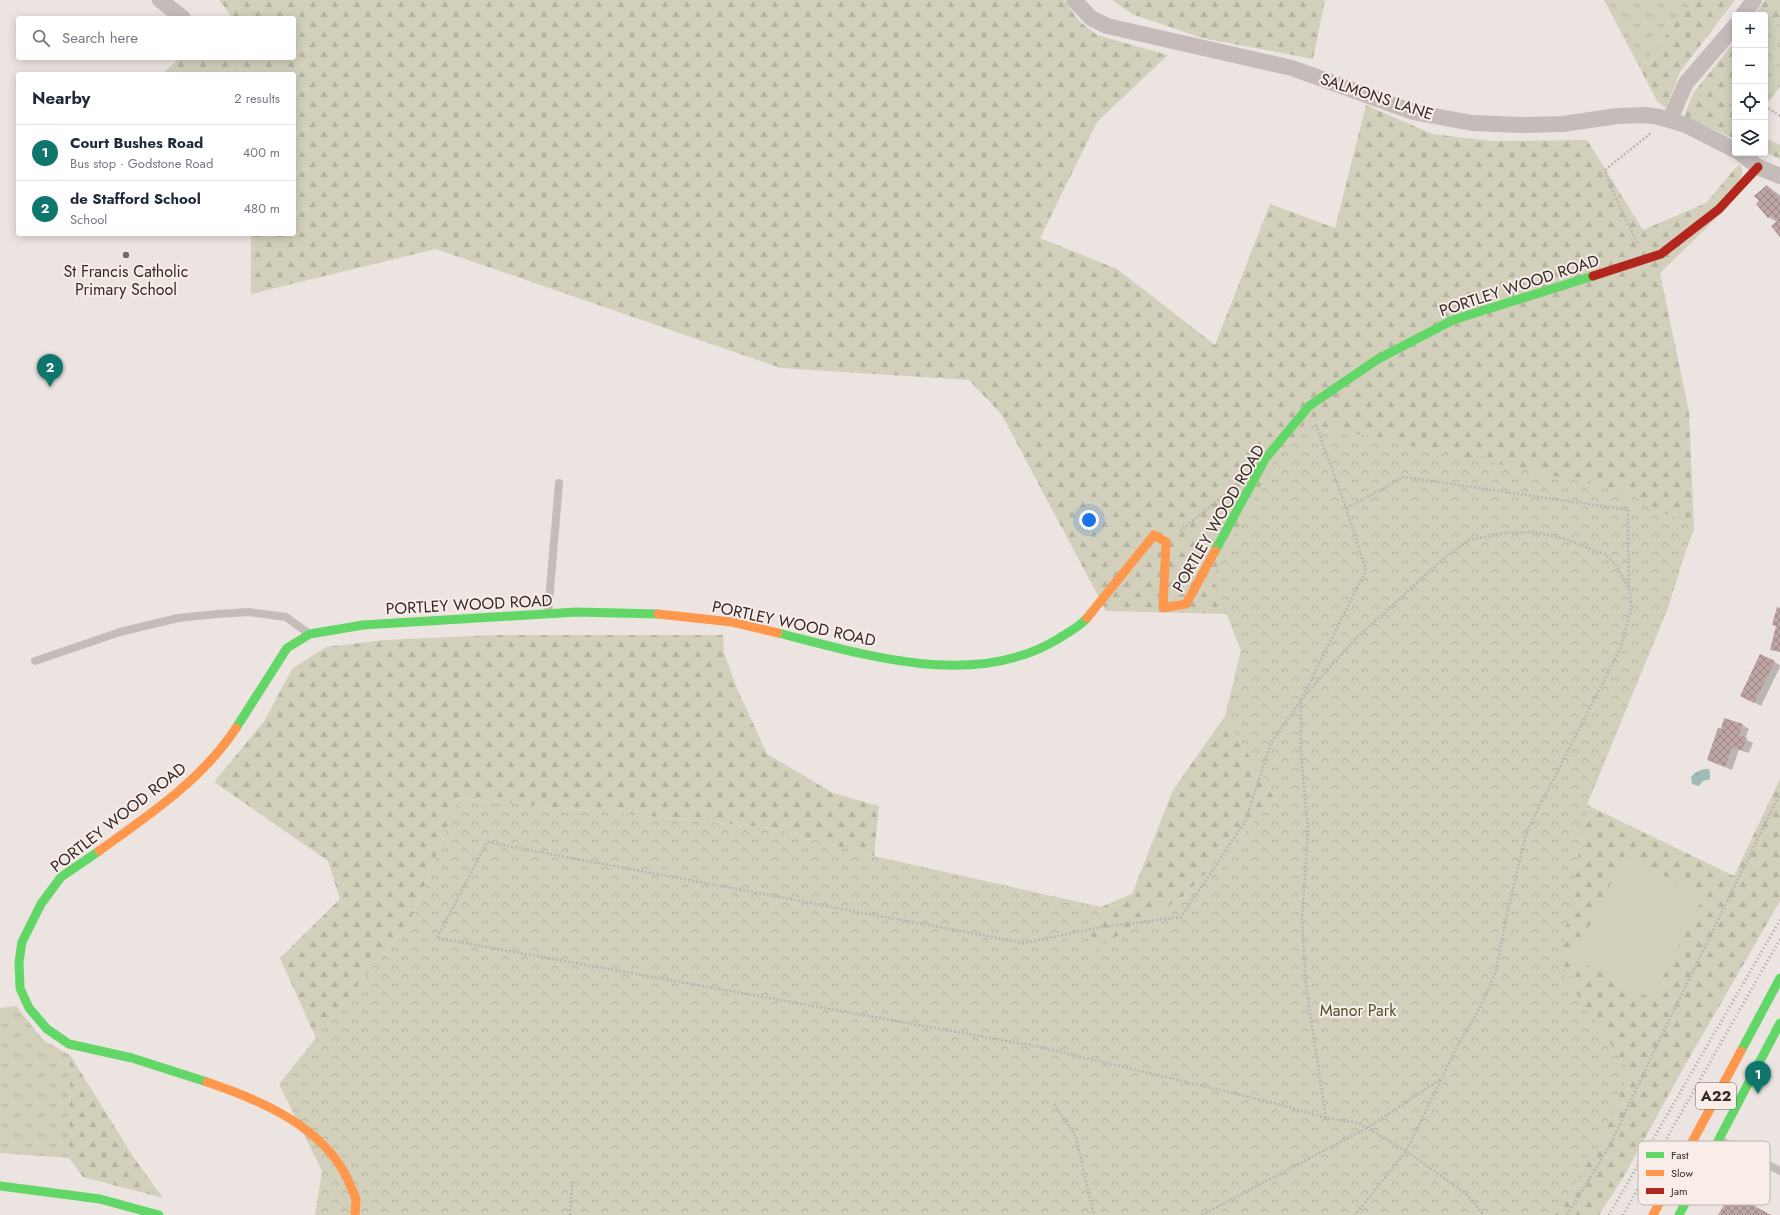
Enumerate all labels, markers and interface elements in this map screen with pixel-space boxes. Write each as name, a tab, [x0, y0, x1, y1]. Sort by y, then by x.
map controls	[1732, 12, 1768, 156]
button: +	[1732, 12, 1768, 48]
search box	[16, 16, 296, 60]
icon: search	[30, 27, 52, 49]
text: Search here	[62, 27, 138, 49]
button: −	[1732, 48, 1768, 84]
street label: SALMONS LANE	[1317, 67, 1436, 126]
button: locate	[1732, 84, 1768, 120]
text: Nearby	[32, 86, 90, 110]
text: 2 results	[234, 89, 280, 108]
button: layers	[1732, 120, 1768, 156]
text: Court Bushes Road	[70, 132, 203, 154]
text: 1	[42, 143, 48, 162]
text: 400 m	[243, 143, 280, 162]
text: Bus stop · Godstone Road	[70, 154, 213, 173]
text: de Stafford School	[70, 188, 201, 210]
text: 2	[41, 199, 49, 218]
text: 480 m	[243, 199, 280, 218]
text: School	[70, 210, 107, 229]
street label: PORTLEY WOOD ROAD	[1436, 249, 1602, 322]
marker: St Francis Catholic Primary School	[121, 250, 131, 260]
place label: St Francis Catholic Primary School	[64, 260, 188, 301]
pin: 2	[37, 354, 63, 387]
street label: PORTLEY WOOD ROAD	[1167, 440, 1270, 596]
your location	[1079, 510, 1099, 530]
street label: PORTLEY WOOD ROAD	[385, 589, 553, 620]
street label: PORTLEY WOOD ROAD	[710, 595, 878, 652]
street label: PORTLEY WOOD ROAD	[46, 757, 191, 878]
park label: Manor Park	[1320, 999, 1397, 1022]
pin: 1	[1745, 1061, 1771, 1094]
road number: A22	[1696, 1083, 1736, 1109]
legend	[1638, 1141, 1770, 1205]
text: Fast	[1671, 1147, 1689, 1163]
text: Slow	[1671, 1165, 1693, 1181]
text: Jam	[1669, 1183, 1688, 1199]

